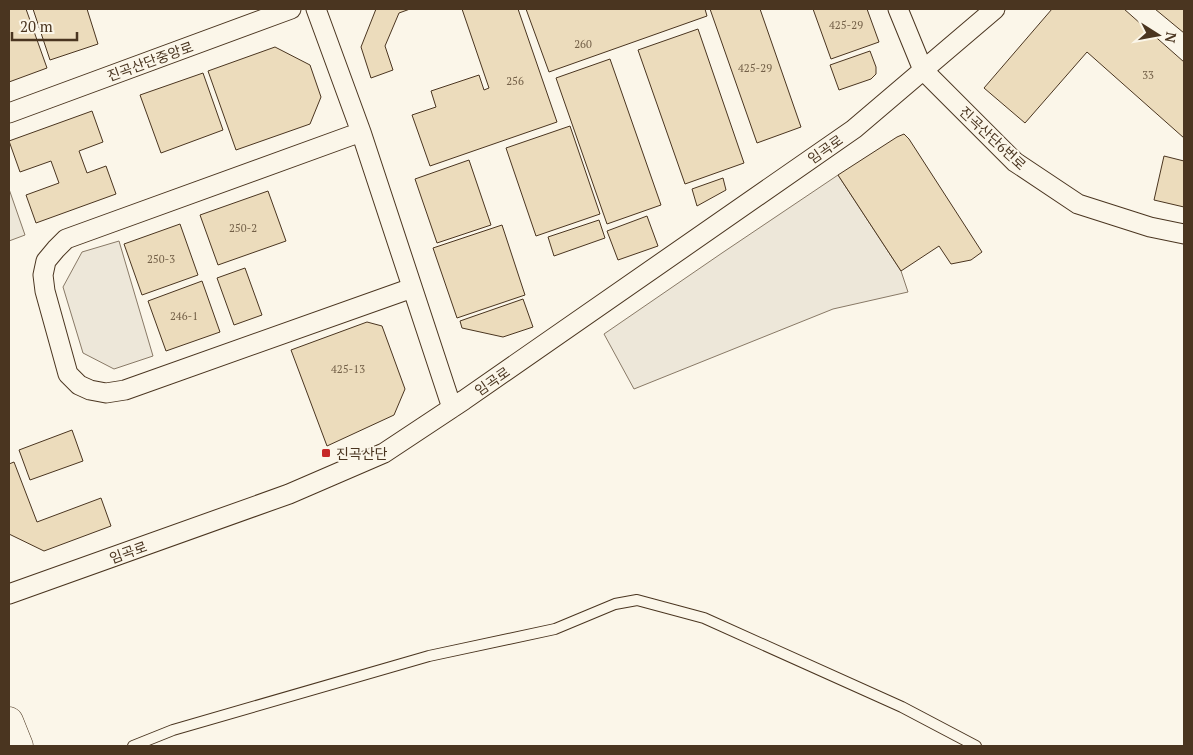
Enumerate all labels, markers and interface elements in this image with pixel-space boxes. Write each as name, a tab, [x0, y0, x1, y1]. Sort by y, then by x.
scale bar	[12, 10, 78, 42]
north arrow	[1133, 10, 1183, 60]
text: 20 m	[20, 16, 53, 36]
house number: 425-29	[829, 18, 863, 32]
text: N	[1161, 31, 1182, 45]
street label: 진곡산단중앙로	[104, 37, 196, 85]
house number: 260	[574, 37, 592, 51]
house number: 425-29	[738, 61, 772, 75]
house number: 33	[1142, 68, 1154, 82]
house number: 256	[506, 74, 524, 88]
street label: 진곡산단6번로	[956, 102, 1031, 174]
street label: 임곡로	[804, 130, 846, 168]
house number: 250-2	[229, 221, 257, 235]
house number: 250-3	[147, 252, 175, 266]
house number: 246-1	[170, 309, 198, 323]
house number: 425-13	[331, 362, 365, 376]
street label: 임곡로	[471, 362, 513, 400]
place label: 진곡산단	[336, 444, 388, 463]
marker: 진곡산단	[320, 447, 332, 459]
street label: 임곡로	[107, 536, 150, 568]

